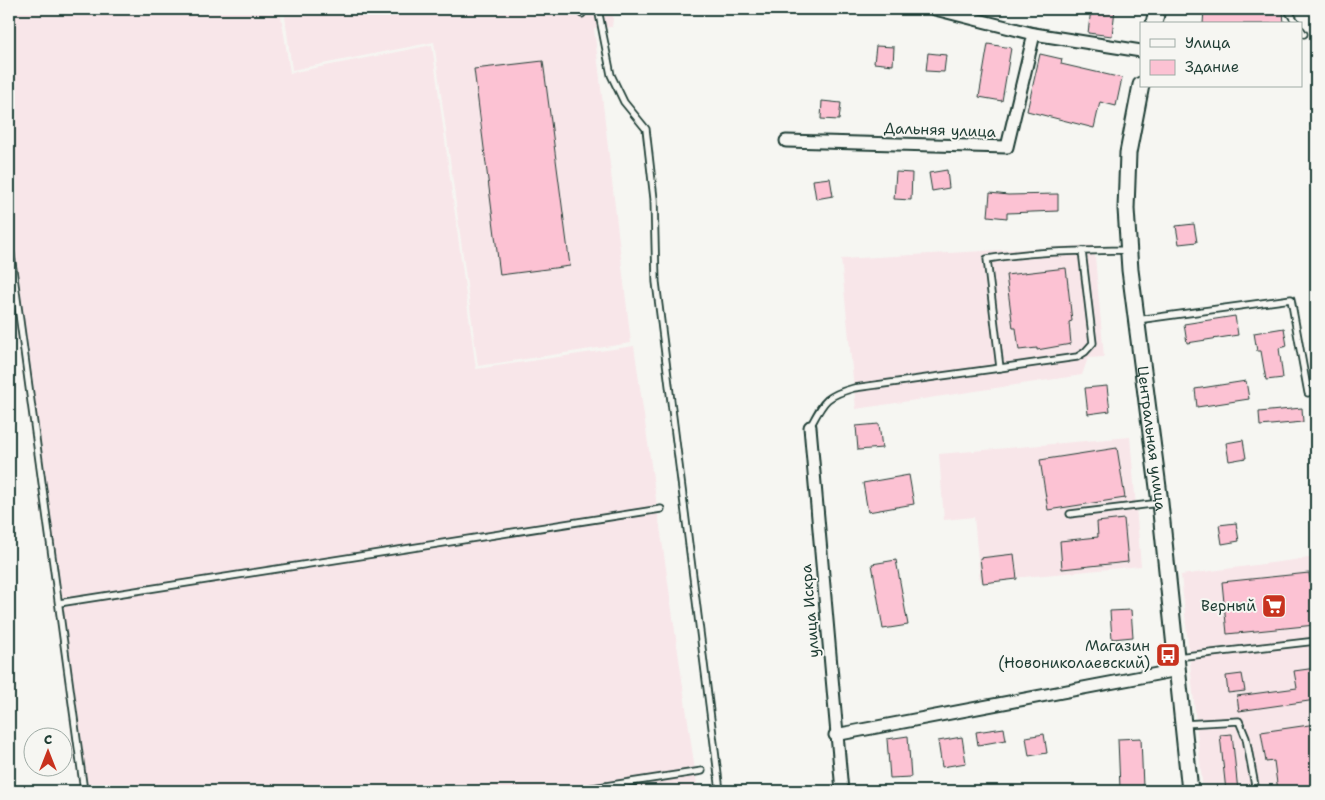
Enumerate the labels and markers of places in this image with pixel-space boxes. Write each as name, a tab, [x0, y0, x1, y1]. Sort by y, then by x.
supermarket icon: Верный	[1261, 593, 1287, 619]
place label: Верный	[1201, 596, 1256, 616]
place label: Магазин (Новониколаевский)	[998, 636, 1150, 673]
bus stop icon: Магазин (Новониколаевский)	[1155, 642, 1181, 668]

